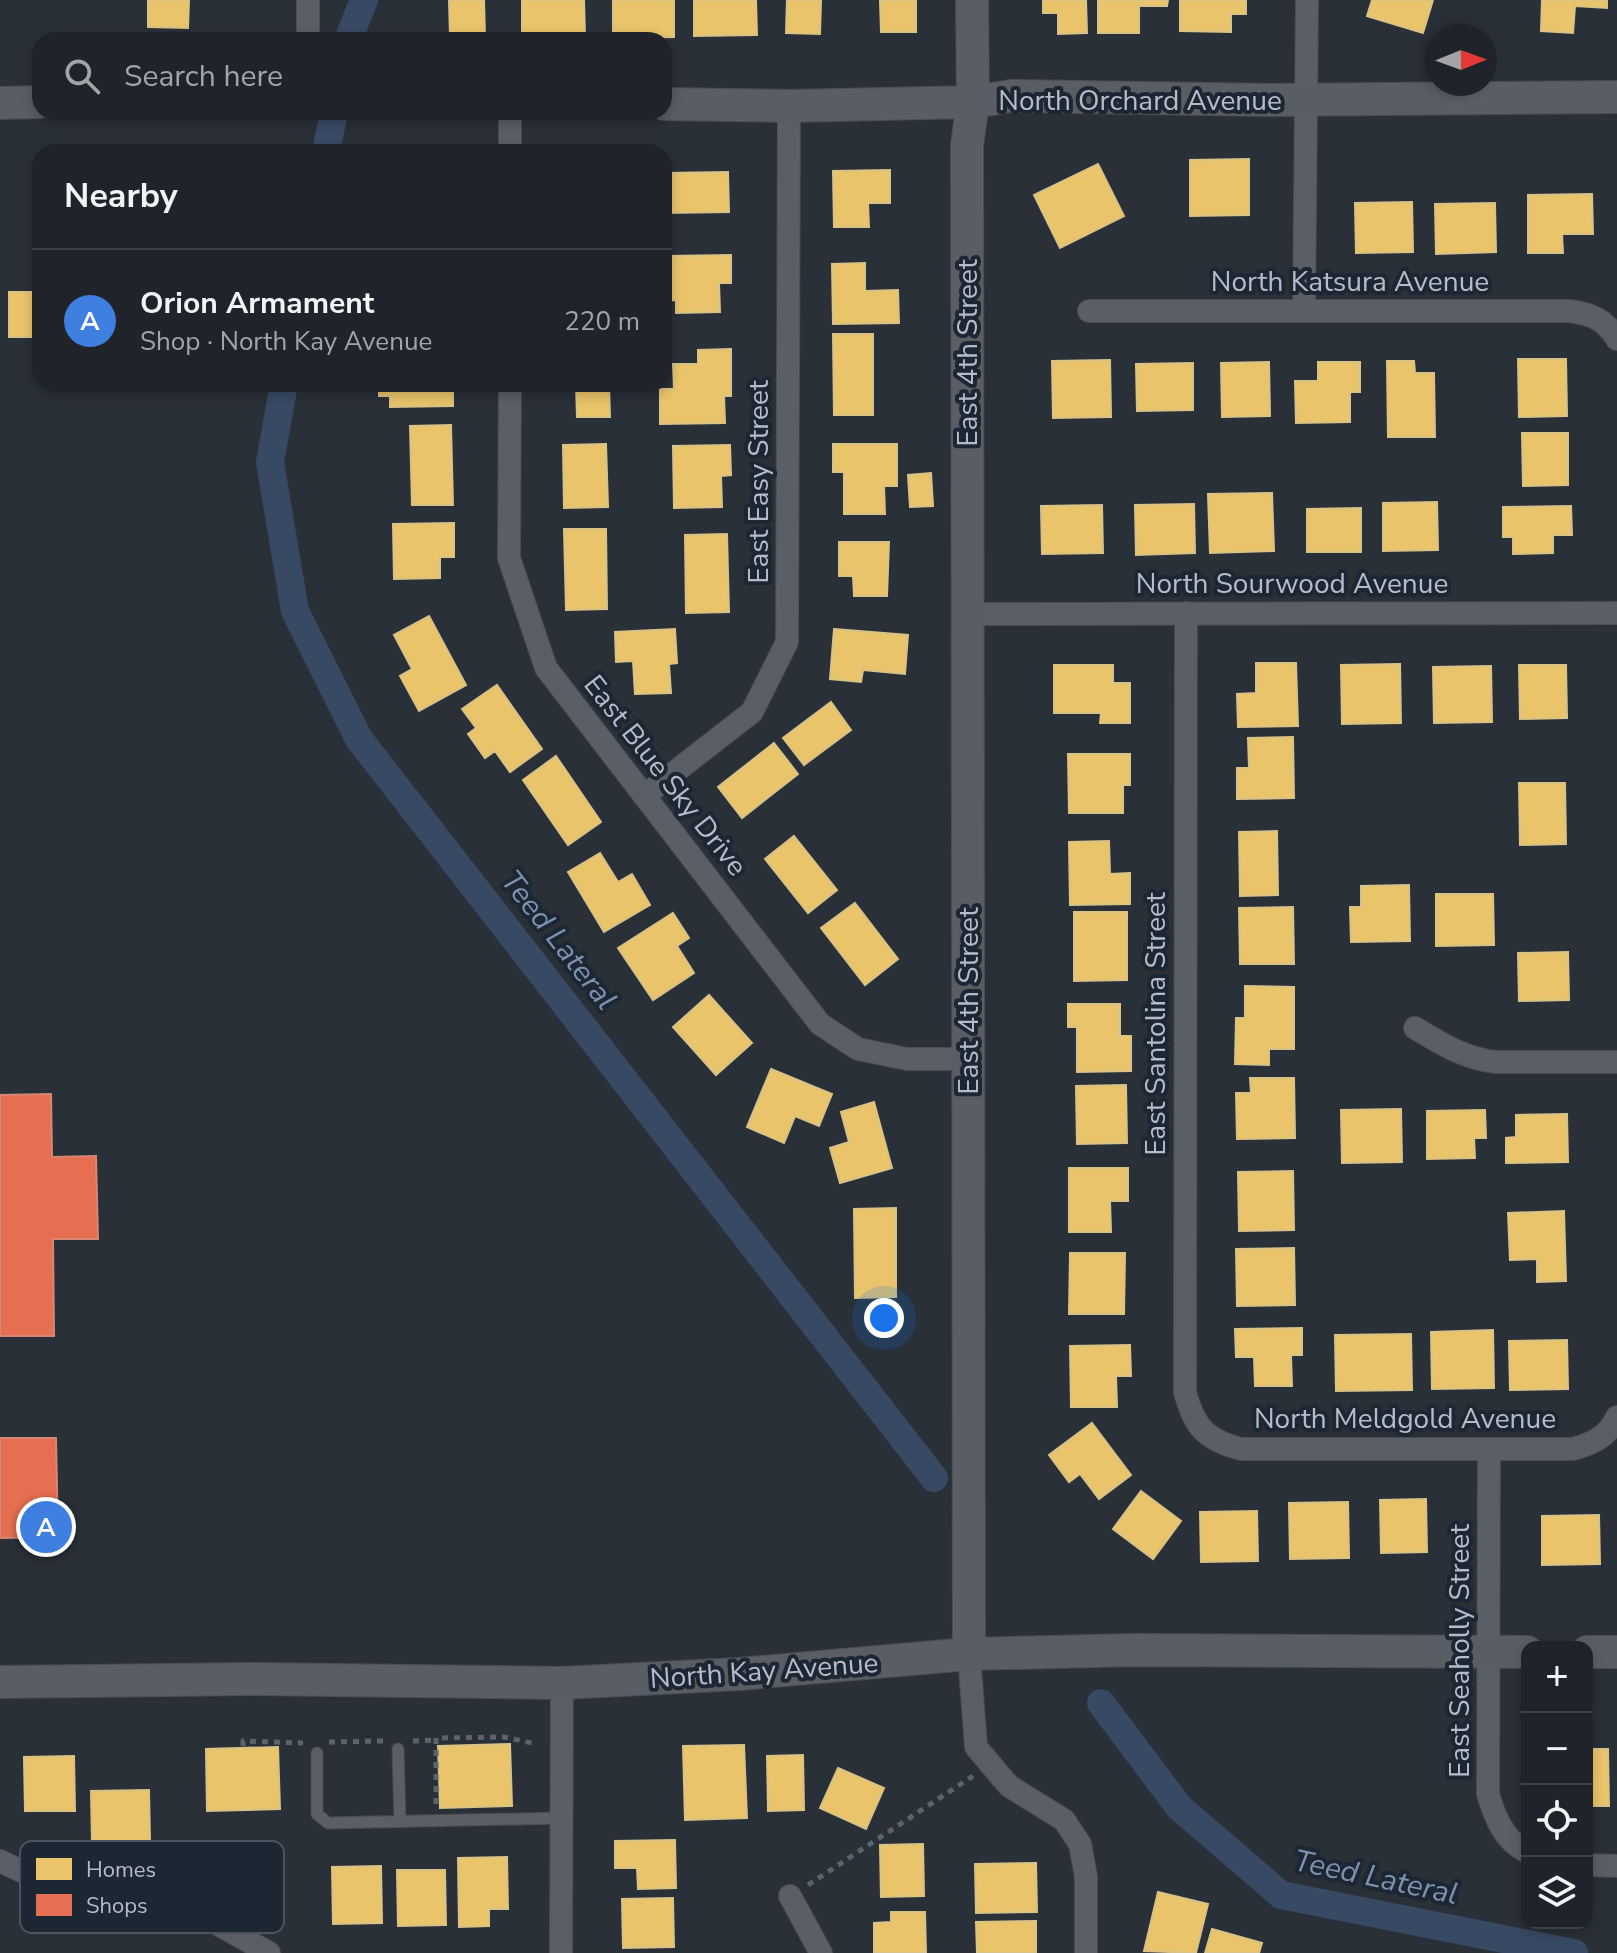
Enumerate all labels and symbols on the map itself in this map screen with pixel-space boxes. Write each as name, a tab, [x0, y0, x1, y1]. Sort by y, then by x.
north arrow	[1425, 24, 1497, 96]
street label: North Orchard Avenue	[998, 82, 1282, 120]
street label: East 4th Street	[949, 259, 987, 447]
street label: North Katsura Avenue	[1211, 263, 1489, 301]
street label: East Easy Street	[740, 380, 778, 584]
street label: North Sourwood Avenue	[1136, 565, 1448, 603]
street label: East Blue Sky Drive	[575, 667, 756, 884]
water label: Teed Lateral	[491, 862, 626, 1019]
street label: East Santolina Street	[1137, 892, 1175, 1156]
street label: East 4th Street	[950, 907, 988, 1095]
your location	[864, 1298, 904, 1338]
street label: North Meldgold Avenue	[1254, 1400, 1556, 1438]
pin: A	[20, 1497, 72, 1557]
street label: East Seaholly Street	[1441, 1524, 1479, 1778]
street label: North Kay Avenue	[649, 1644, 880, 1698]
water label: Teed Lateral	[1290, 1840, 1462, 1915]
legend	[20, 1841, 284, 1933]
text: Homes	[86, 1855, 156, 1885]
text: Shops	[86, 1891, 148, 1921]

